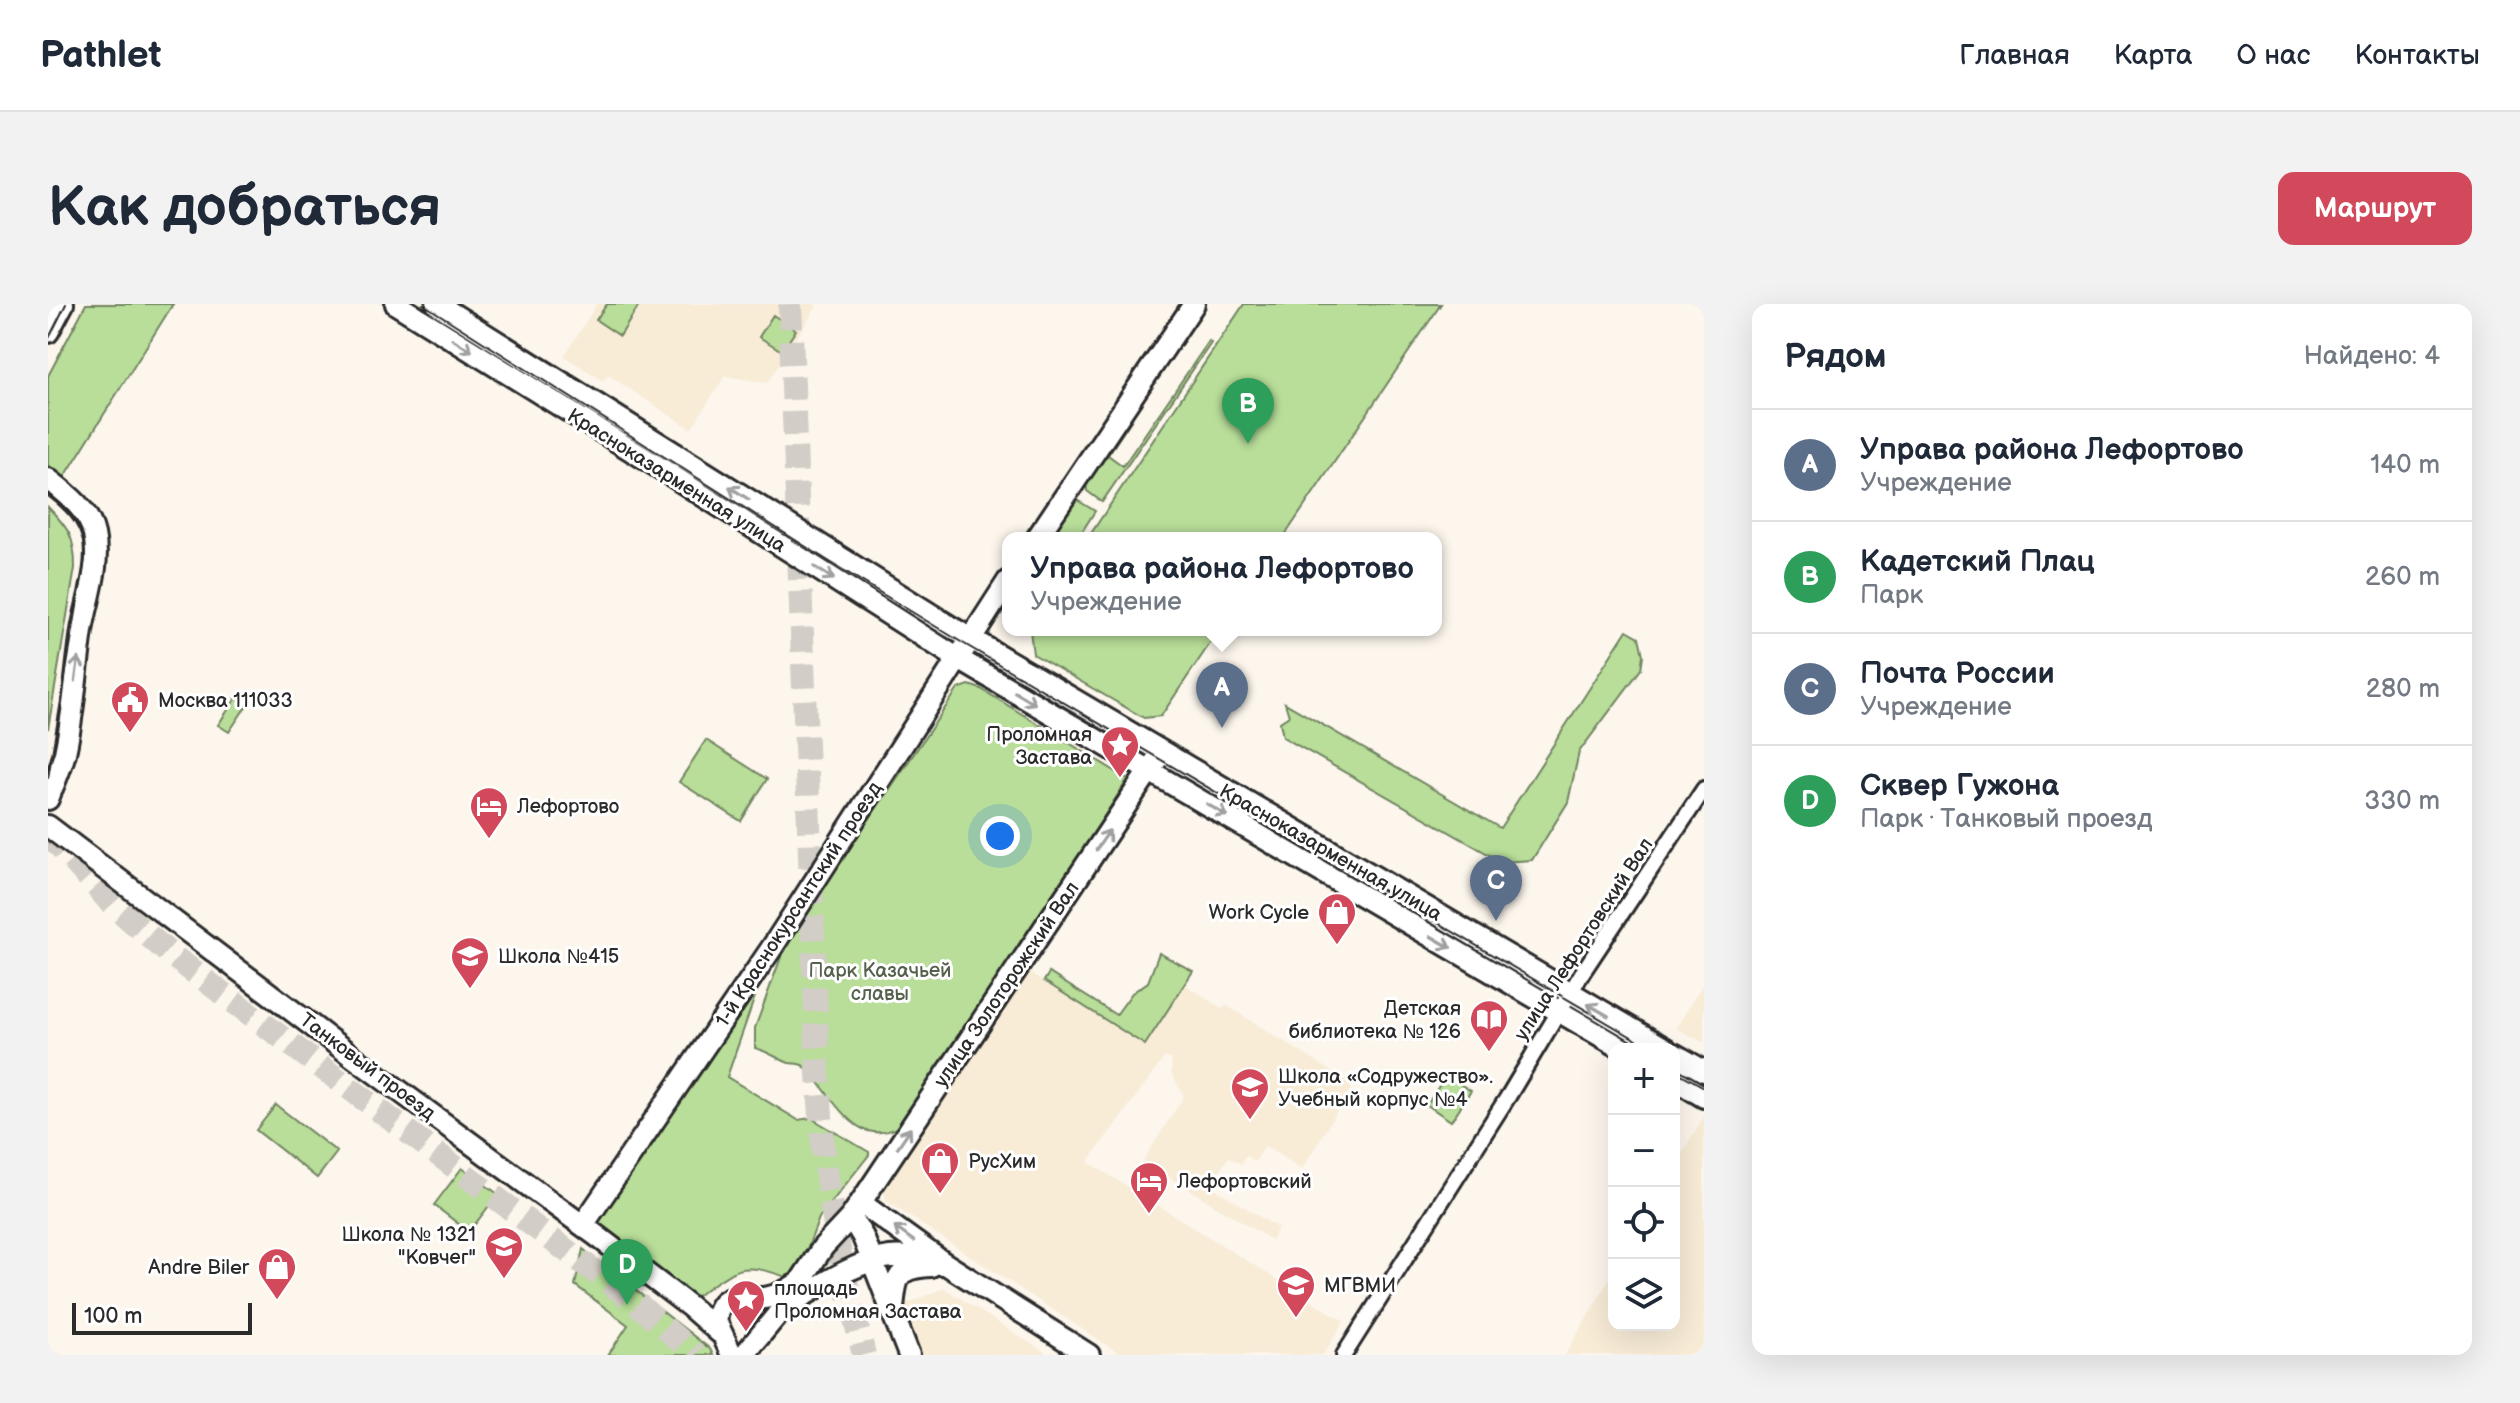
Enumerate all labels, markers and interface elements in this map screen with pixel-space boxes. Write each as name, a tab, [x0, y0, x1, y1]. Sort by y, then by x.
text: Pathlet	[40, 33, 161, 78]
text: Главная	[1959, 39, 2070, 72]
text: Карта	[2114, 39, 2193, 72]
text: О нас	[2237, 39, 2310, 72]
text: Контакты	[2354, 39, 2480, 72]
button: Маршрут	[2278, 172, 2472, 245]
text: Как добраться	[48, 175, 441, 242]
text: Рядом	[1784, 336, 1886, 377]
one-way arrow	[450, 338, 473, 354]
text: Найдено: 4	[2304, 341, 2440, 372]
pin: B	[1222, 378, 1274, 444]
street label: Красноказарменная улица	[563, 404, 790, 558]
text: Управа района Лефортово	[1860, 432, 2244, 468]
text: A	[1802, 450, 1818, 481]
text: 140 m	[2370, 450, 2440, 481]
text: Учреждение	[1860, 468, 2012, 499]
one-way arrow	[728, 484, 751, 500]
popup	[1002, 532, 1442, 636]
text: Кадетский Плац	[1860, 544, 2095, 580]
text: Управа района Лефортово	[1030, 551, 1414, 587]
text: B	[1801, 562, 1819, 593]
text: 260 m	[2365, 562, 2440, 593]
one-way arrow	[812, 565, 835, 581]
text: Парк	[1860, 580, 1923, 611]
text: Учреждение	[1030, 587, 1182, 618]
one-way arrow	[70, 656, 85, 682]
text: Почта России	[1860, 656, 2055, 692]
pin: A	[1196, 662, 1248, 728]
text: C	[1801, 674, 1819, 705]
text: 280 m	[2366, 674, 2440, 705]
public building icon: Москва 111033	[109, 679, 151, 734]
place label: Москва 111033	[158, 689, 293, 713]
one-way arrow	[1013, 690, 1036, 706]
text: Учреждение	[1860, 692, 2012, 723]
place label: Проломная Застава	[986, 723, 1092, 770]
place icon: Проломная Застава	[1099, 724, 1141, 779]
text: Сквер Гужона	[1860, 768, 2059, 804]
street label: 1-й Краснокурсантский проезд	[711, 778, 887, 1031]
street label: Красноказарменная улица	[1215, 779, 1446, 927]
hotel icon: Лефортово	[468, 785, 510, 840]
text: D	[1801, 786, 1819, 817]
text: 330 m	[2364, 786, 2440, 817]
place label: Лефортово	[516, 795, 619, 819]
one-way arrow	[1205, 802, 1228, 818]
text: Парк · Танковый проезд	[1860, 804, 2153, 835]
your location	[980, 816, 1020, 856]
one-way arrow	[1095, 829, 1111, 851]
street label: улица Лефортовский Вал	[1509, 834, 1658, 1045]
pin: C	[1470, 855, 1522, 921]
street label: улица Золоторожский Вал	[929, 877, 1085, 1092]
shop icon: Work Cycle	[1316, 891, 1358, 946]
place label: Work Cycle	[1209, 901, 1309, 925]
one-way arrow	[1429, 934, 1452, 950]
school or university icon: Школа №415	[449, 935, 491, 990]
place label: Школа №415	[498, 945, 619, 969]
park label: Парк Казачьей славы	[808, 959, 952, 1006]
place label: Детская библиотека № 126	[1289, 997, 1461, 1044]
library icon: Детская библиотека № 126	[1468, 998, 1510, 1053]
one-way arrow	[1587, 1002, 1611, 1017]
street label: Танковый проезд	[295, 1008, 440, 1126]
map controls	[1608, 1043, 1680, 1331]
button: +	[1608, 1043, 1680, 1115]
place label: Школа «Содружество». Учебный корпус №4	[1278, 1065, 1493, 1112]
school or university icon: Школа «Содружество». Учебный корпус №4	[1229, 1066, 1271, 1121]
button: −	[1608, 1115, 1680, 1187]
one-way arrow	[897, 1127, 913, 1150]
shop icon: РусХим	[919, 1140, 961, 1195]
place label: РусХим	[968, 1150, 1036, 1174]
hotel icon: Лефортовский	[1128, 1160, 1170, 1215]
place label: Лефортовский	[1176, 1170, 1312, 1194]
button: locate	[1608, 1187, 1680, 1259]
place label: Школа № 1321 "Ковчег"	[341, 1223, 476, 1270]
school or university icon: Школа № 1321 "Ковчег"	[483, 1225, 525, 1280]
one-way arrow	[894, 1226, 915, 1243]
pin: D	[601, 1239, 653, 1305]
shop icon: Andre Biler	[256, 1246, 298, 1301]
place label: Andre Biler	[148, 1256, 250, 1280]
button: layers	[1608, 1259, 1680, 1331]
school or university icon: МГВМИ	[1275, 1264, 1317, 1319]
place label: МГВМИ	[1324, 1274, 1396, 1298]
place label: площадь Проломная Застава	[774, 1277, 962, 1324]
place icon: площадь Проломная Застава	[725, 1278, 767, 1333]
scale bar	[72, 1299, 252, 1335]
text: 100 m	[84, 1303, 143, 1330]

